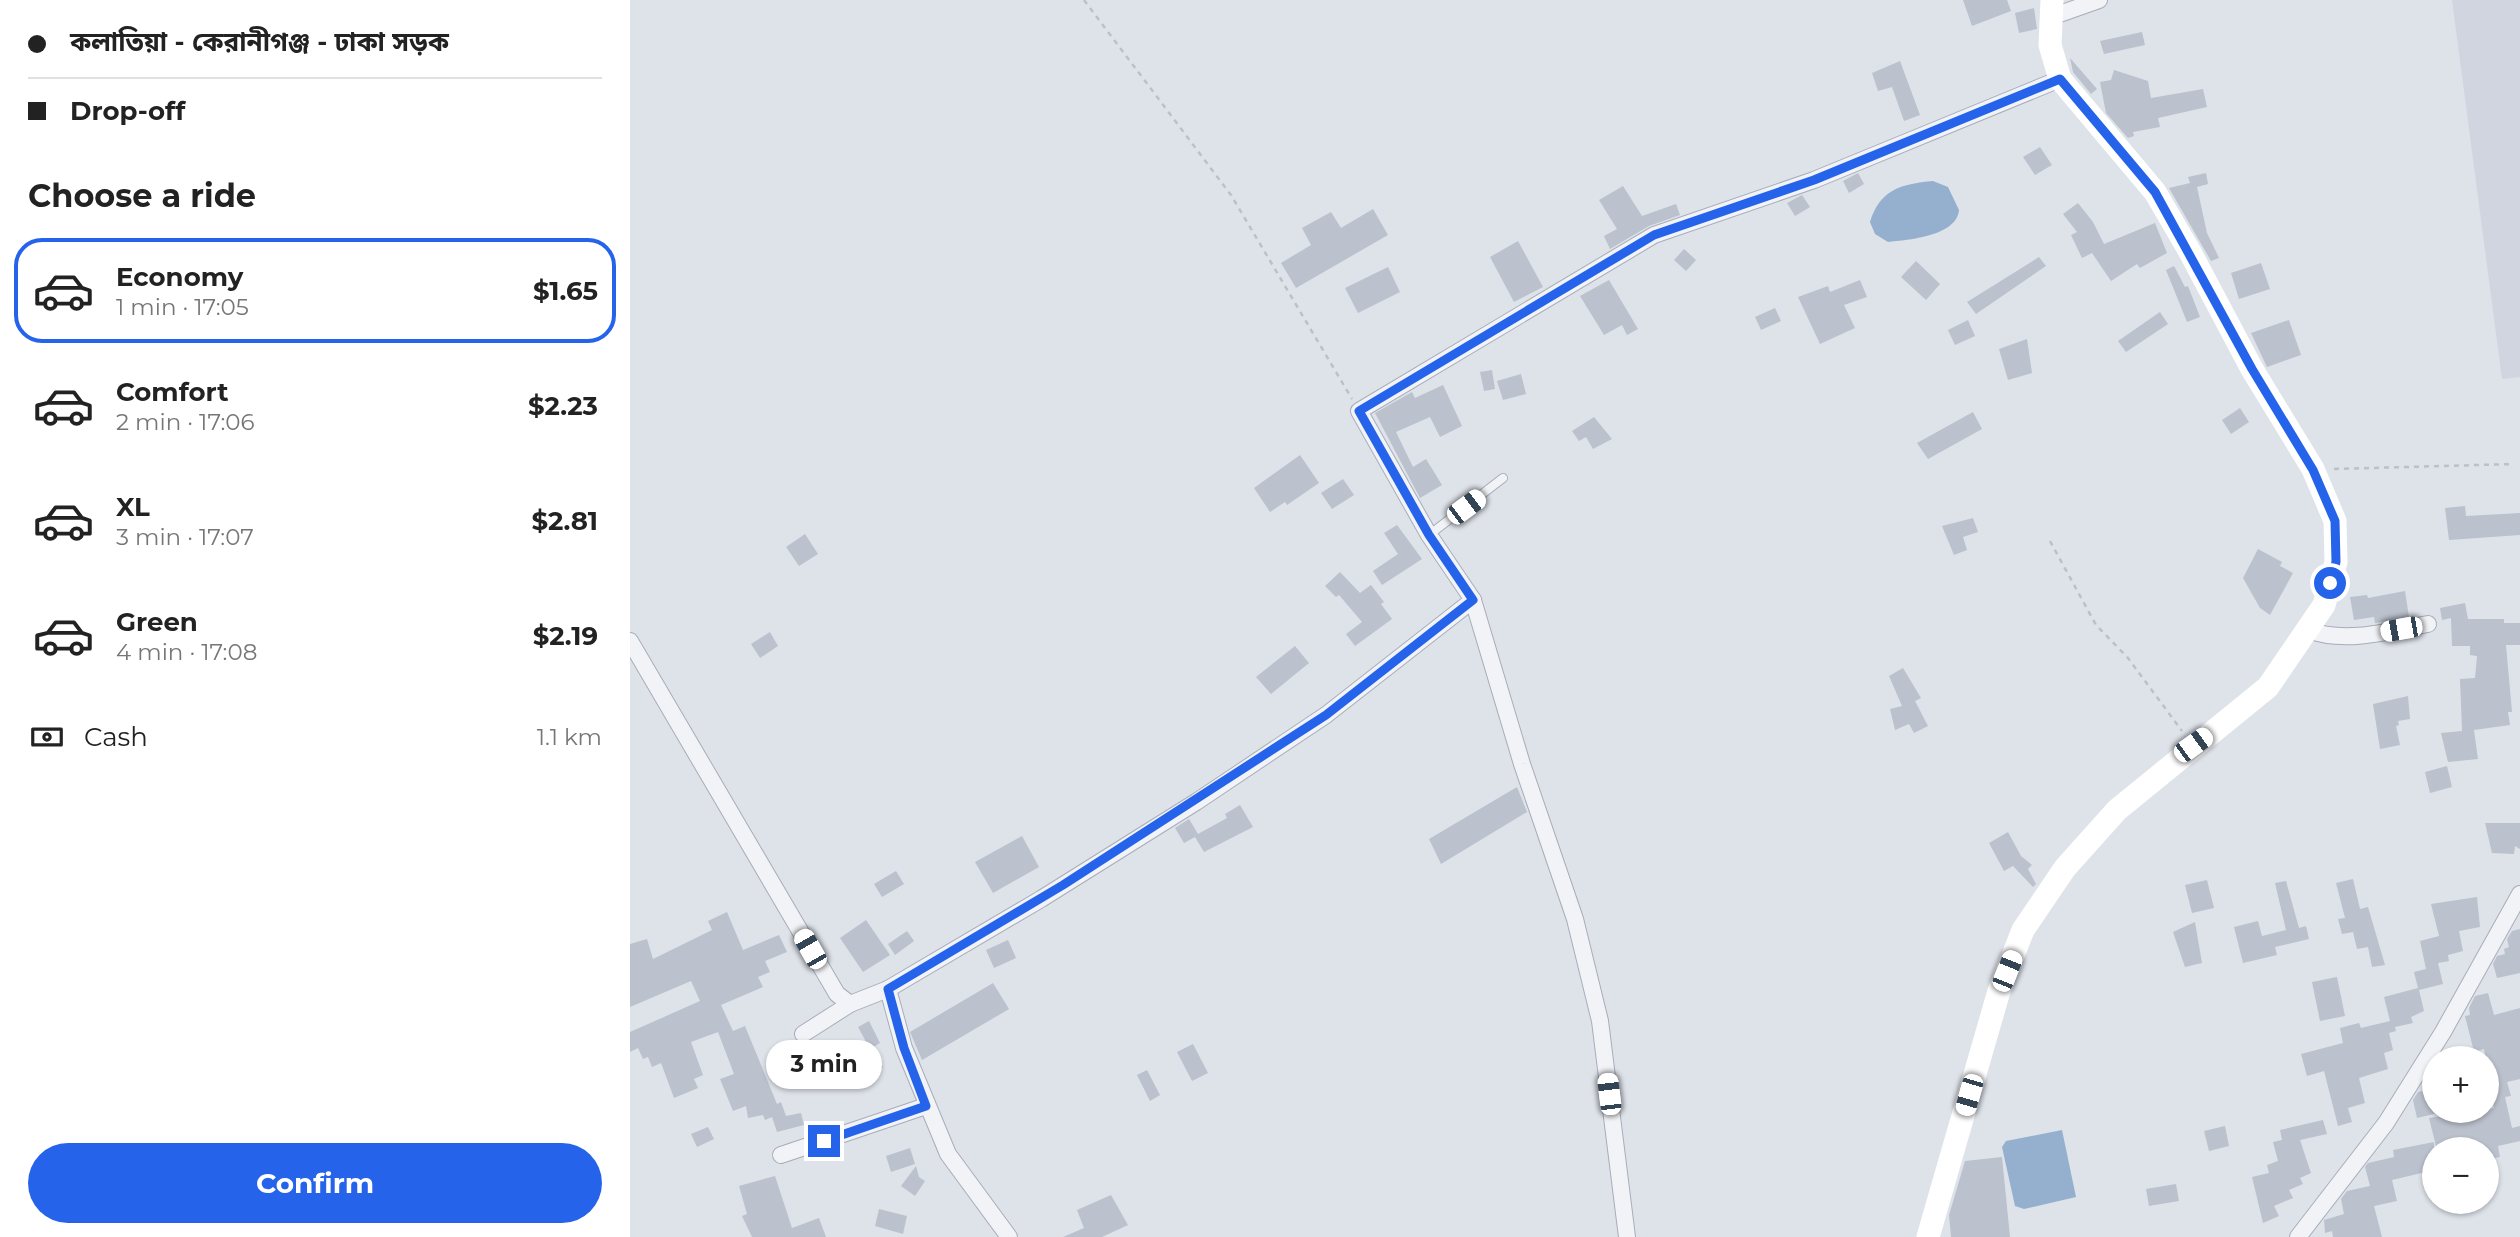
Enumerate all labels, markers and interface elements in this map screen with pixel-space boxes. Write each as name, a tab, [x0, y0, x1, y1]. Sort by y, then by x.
text: কলাতিয়া - কেরানীগঞ্জ - ঢাকা সড়ক	[70, 26, 449, 58]
text: Drop-off	[70, 95, 185, 127]
text: Choose a ride	[28, 176, 256, 215]
icon: car	[32, 259, 95, 322]
text: Economy	[116, 261, 243, 293]
text: $1.65	[533, 275, 598, 307]
text: 1 min · 17:05	[116, 293, 249, 321]
icon: car	[32, 374, 95, 437]
text: Comfort	[116, 376, 228, 408]
text: $2.23	[528, 390, 598, 422]
text: 2 min · 17:06	[116, 408, 255, 436]
car	[1443, 486, 1490, 528]
icon: car	[32, 489, 95, 552]
text: XL	[116, 491, 150, 523]
text: $2.81	[531, 505, 598, 537]
text: 3 min · 17:07	[116, 523, 254, 551]
route start	[2314, 567, 2346, 599]
icon: car	[32, 604, 95, 667]
text: Green	[116, 606, 198, 638]
car	[2379, 615, 2424, 643]
text: $2.19	[533, 620, 598, 652]
text: 4 min · 17:08	[116, 638, 257, 666]
icon: cash	[28, 718, 66, 756]
text: Cash	[84, 721, 148, 753]
text: 1.1 km	[537, 723, 602, 751]
car	[2170, 724, 2217, 766]
car	[791, 926, 830, 972]
car	[1990, 948, 2025, 994]
callout: 3 min	[766, 1040, 882, 1088]
map controls	[2422, 1046, 2499, 1214]
button: +	[2422, 1046, 2499, 1123]
text: 3 min	[790, 1050, 858, 1078]
car	[1597, 1072, 1622, 1116]
car	[1954, 1072, 1985, 1118]
route end	[808, 1125, 840, 1157]
button: −	[2422, 1137, 2499, 1214]
button: Confirm	[28, 1143, 602, 1223]

